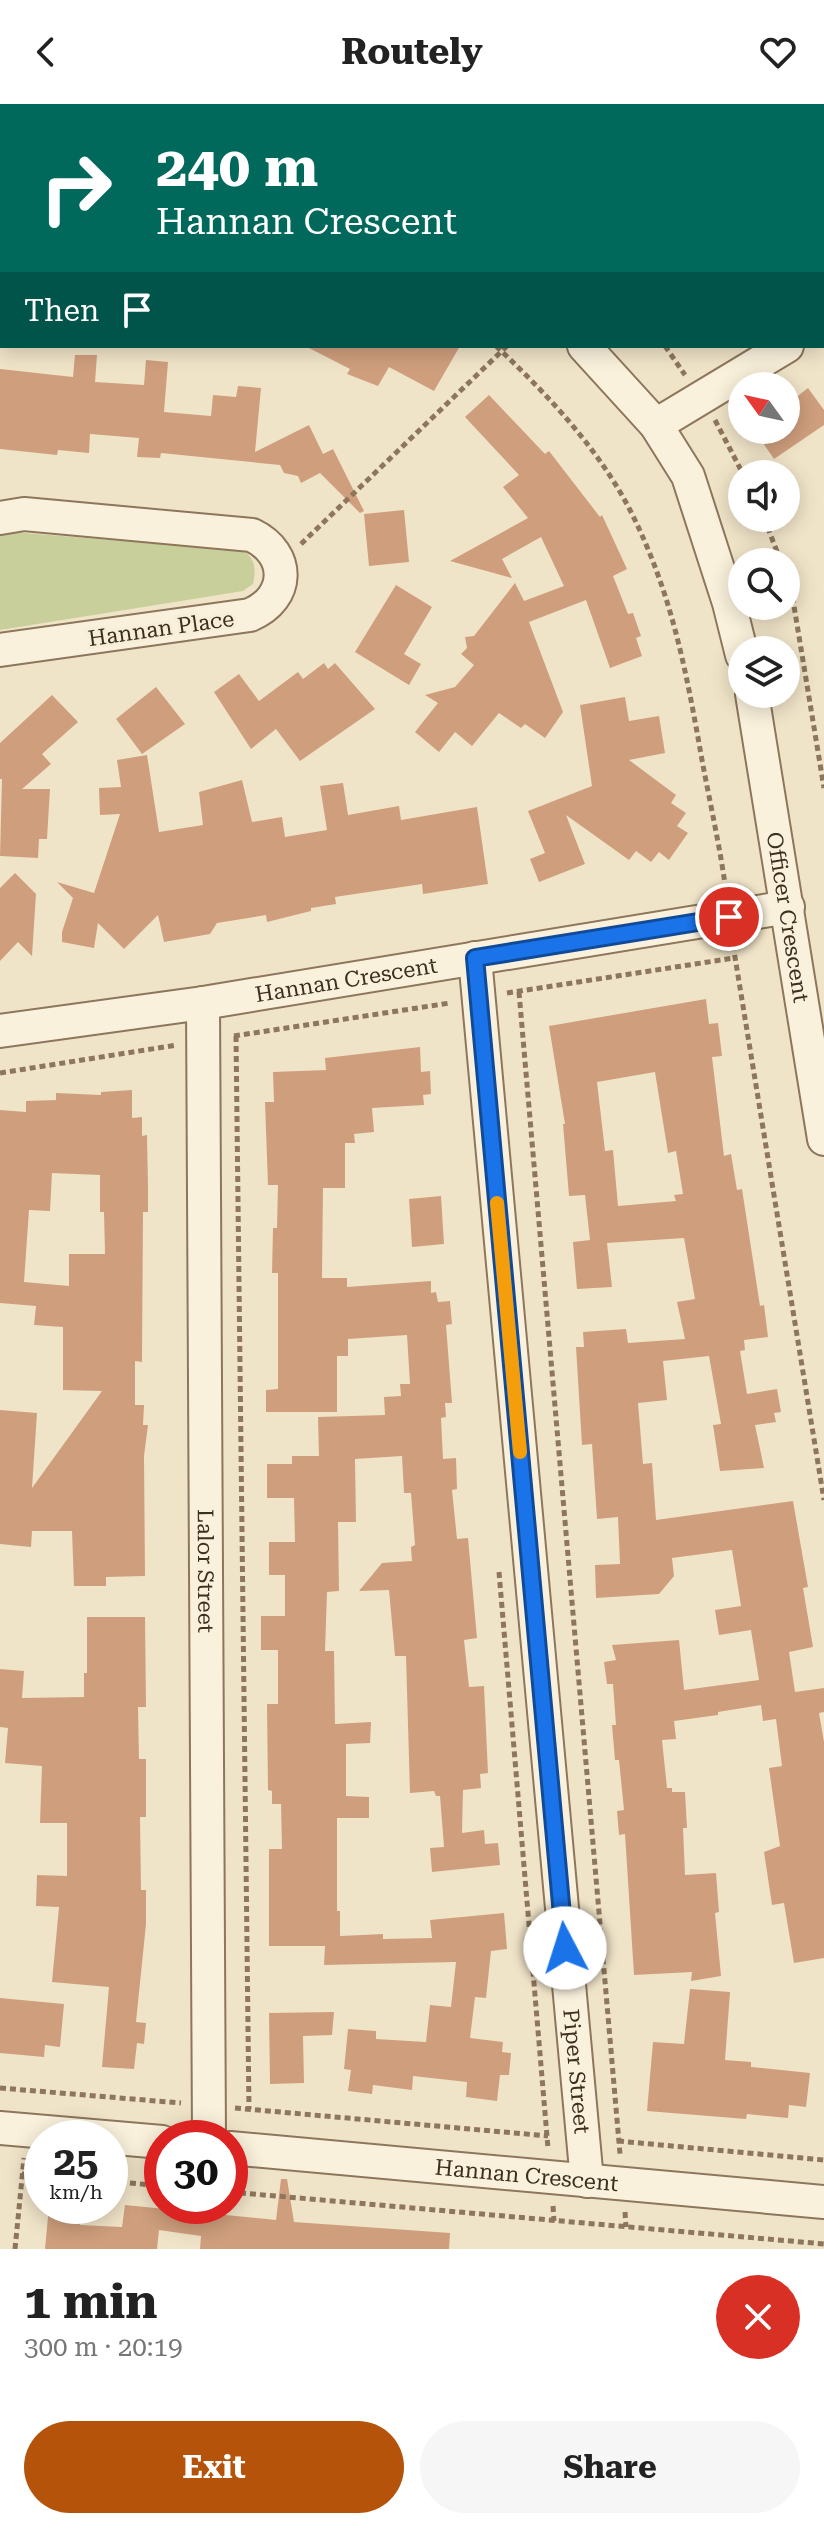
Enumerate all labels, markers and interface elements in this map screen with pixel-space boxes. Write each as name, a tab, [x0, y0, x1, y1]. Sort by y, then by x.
icon: back	[24, 30, 68, 74]
icon: heart	[756, 30, 800, 74]
text: Routely	[341, 31, 483, 73]
text: 240 m	[156, 134, 318, 200]
icon: right	[24, 136, 128, 240]
text: Hannan Crescent	[156, 201, 457, 243]
icon: arrive	[115, 288, 159, 332]
text: Then	[24, 293, 99, 328]
north arrow	[728, 372, 800, 444]
map controls	[728, 372, 800, 708]
button: sound	[728, 460, 800, 532]
button: search	[728, 548, 800, 620]
street label: Hannan Place	[87, 606, 236, 651]
button: layers	[728, 636, 800, 708]
street label: Officer Crescent	[761, 830, 814, 1004]
pin	[695, 883, 763, 951]
icon: arrive	[707, 895, 751, 939]
street label: Hannan Crescent	[253, 953, 439, 1007]
street label: Lalor Street	[193, 1509, 218, 1633]
position arrow	[523, 1906, 607, 1990]
street label: Piper Street	[558, 2008, 595, 2135]
speed limit sign: 30	[144, 2120, 248, 2224]
text: 25	[54, 2138, 98, 2185]
street label: Hannan Crescent	[434, 2155, 620, 2196]
text: km/h	[49, 2180, 103, 2204]
text: 1 min	[24, 2274, 157, 2330]
button: close	[716, 2275, 800, 2359]
text: 300 m · 20:19	[24, 2332, 183, 2362]
button: Exit	[24, 2421, 404, 2513]
button: Share	[420, 2421, 800, 2513]

